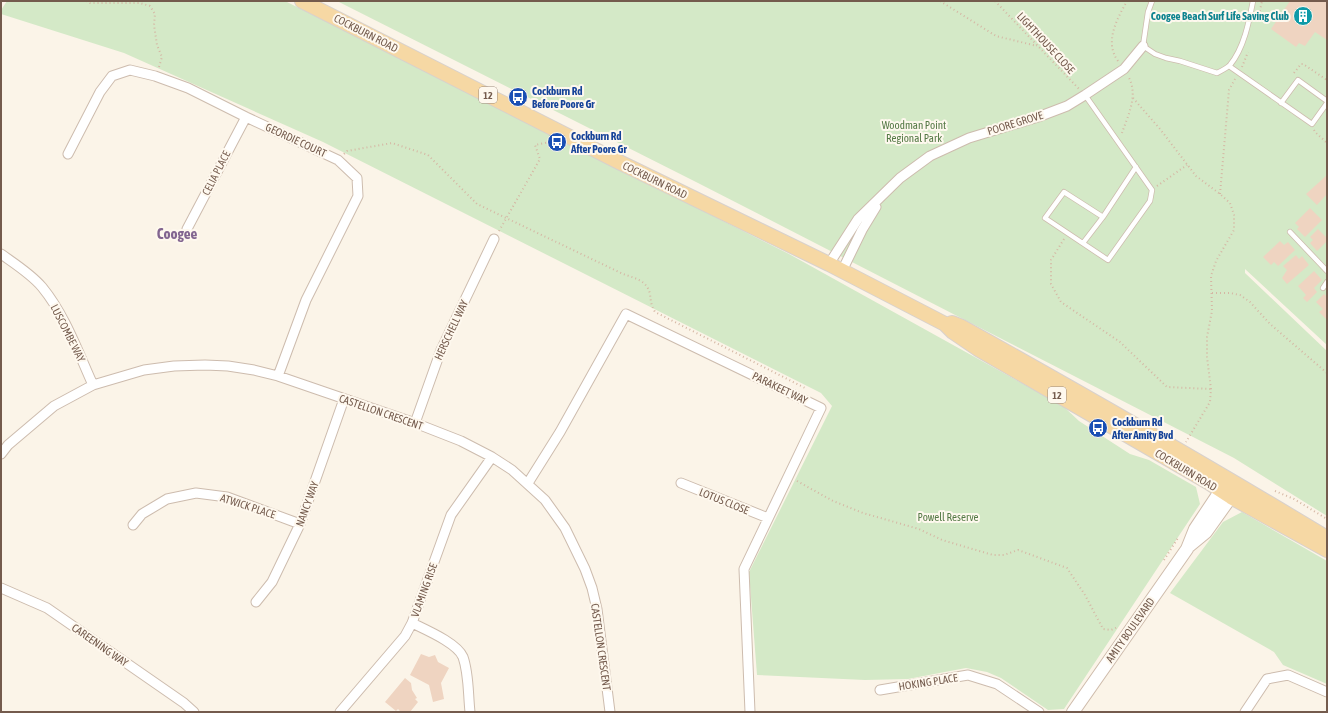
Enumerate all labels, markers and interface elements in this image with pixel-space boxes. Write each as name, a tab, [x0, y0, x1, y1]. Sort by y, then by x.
building icon: Coogee Beach Surf Life Saving Club	[1292, 5, 1314, 27]
street label: LIGHTHOUSE CLOSE	[1015, 10, 1078, 76]
place label: Coogee Beach Surf Life Saving Club	[1151, 10, 1289, 22]
street label: COCKBURN ROAD	[332, 12, 400, 54]
place label: Cockburn Rd Before Poore Gr	[532, 85, 595, 110]
bus stop icon: Cockburn Rd Before Poore Gr	[507, 86, 529, 108]
road number: 12	[479, 87, 497, 103]
street label: POORE GROVE	[986, 109, 1045, 137]
park label: Woodman Point Regional Park	[882, 119, 946, 144]
street label: GEORDIE COURT	[264, 121, 328, 159]
place label: Cockburn Rd After Poore Gr	[570, 130, 627, 155]
bus stop icon: Cockburn Rd After Poore Gr	[546, 131, 568, 153]
street label: CELIA PLACE	[200, 148, 232, 197]
street label: COCKBURN ROAD	[621, 159, 689, 201]
district label: Coogee	[157, 225, 197, 242]
street label: HERSCHELL WAY	[432, 298, 470, 362]
street label: LUSCOMBE WAY	[48, 302, 88, 364]
street label: PARAKEET WAY	[750, 369, 810, 407]
road number: 12	[1048, 387, 1066, 403]
street label: CASTELLON CRESCENT	[337, 392, 425, 432]
place label: Cockburn Rd After Amity Bvd	[1111, 416, 1173, 441]
bus stop icon: Cockburn Rd After Amity Bvd	[1087, 417, 1109, 439]
street label: COCKBURN ROAD	[1153, 447, 1219, 493]
street label: NANCY WAY	[293, 480, 321, 528]
street label: LOTUS CLOSE	[697, 486, 751, 516]
street label: ATWICK PLACE	[219, 491, 277, 521]
park label: Powell Reserve	[917, 511, 979, 523]
street label: VLAMING RISE	[409, 561, 439, 619]
street label: AMITY BOULEVARD	[1103, 595, 1157, 665]
street label: CASTELLON CRESCENT	[589, 603, 613, 692]
street label: CAREENING WAY	[70, 621, 130, 669]
street label: HOKING PLACE	[898, 671, 959, 693]

